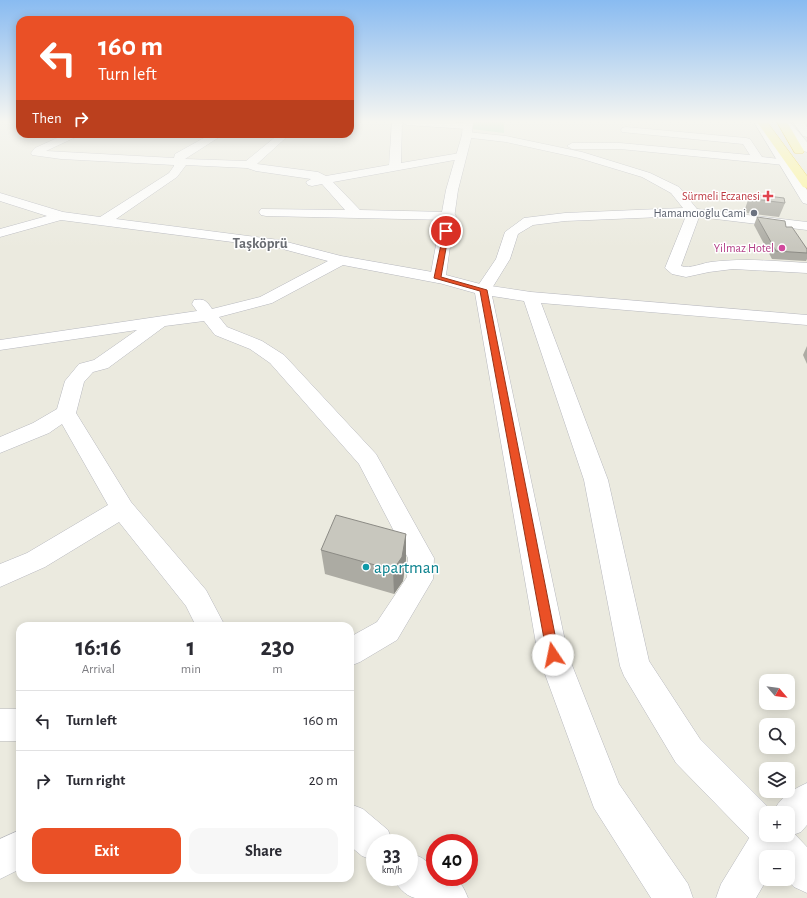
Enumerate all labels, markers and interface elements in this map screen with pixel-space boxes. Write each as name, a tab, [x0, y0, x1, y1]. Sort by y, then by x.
icon: left	[32, 32, 84, 84]
text: 160 m	[98, 33, 163, 61]
text: Turn left	[98, 66, 157, 84]
icon: right	[70, 108, 92, 130]
text: Then	[32, 111, 62, 126]
place label: Sürmeli Eczanesi	[682, 190, 760, 202]
marker: Sürmeli Eczanesi	[763, 191, 773, 201]
place label: Hamamcıoğlu Cami	[653, 207, 746, 219]
marker: Hamamcıoğlu Cami	[749, 208, 759, 218]
pin	[429, 214, 463, 248]
icon: arrive	[435, 220, 457, 242]
district label: Taşköprü	[233, 236, 288, 251]
place label: Yilmaz Hotel	[714, 242, 774, 254]
marker: Yilmaz Hotel	[777, 243, 787, 253]
place label: apartman	[374, 559, 439, 576]
marker: apartman	[361, 562, 371, 572]
position arrow	[532, 634, 574, 676]
text: 16:16	[75, 636, 121, 660]
text: 1	[187, 636, 195, 660]
text: 230	[260, 636, 295, 660]
text: Arrival	[82, 663, 115, 676]
text: min	[181, 663, 201, 676]
text: m	[272, 663, 283, 676]
north arrow	[759, 674, 795, 710]
map controls	[759, 674, 795, 886]
icon: left	[32, 710, 54, 732]
text: Turn left	[66, 713, 117, 728]
text: 160 m	[303, 713, 338, 728]
button: search	[759, 718, 795, 754]
button: layers	[759, 762, 795, 798]
icon: right	[32, 770, 54, 792]
text: Turn right	[66, 773, 125, 788]
text: 20 m	[309, 773, 338, 788]
button: +	[759, 806, 795, 842]
button: Exit	[32, 828, 181, 874]
button: Share	[189, 828, 338, 874]
speed limit sign: 40	[426, 834, 478, 886]
text: 33	[383, 845, 401, 865]
button: −	[759, 850, 795, 886]
text: km/h	[382, 865, 402, 875]

